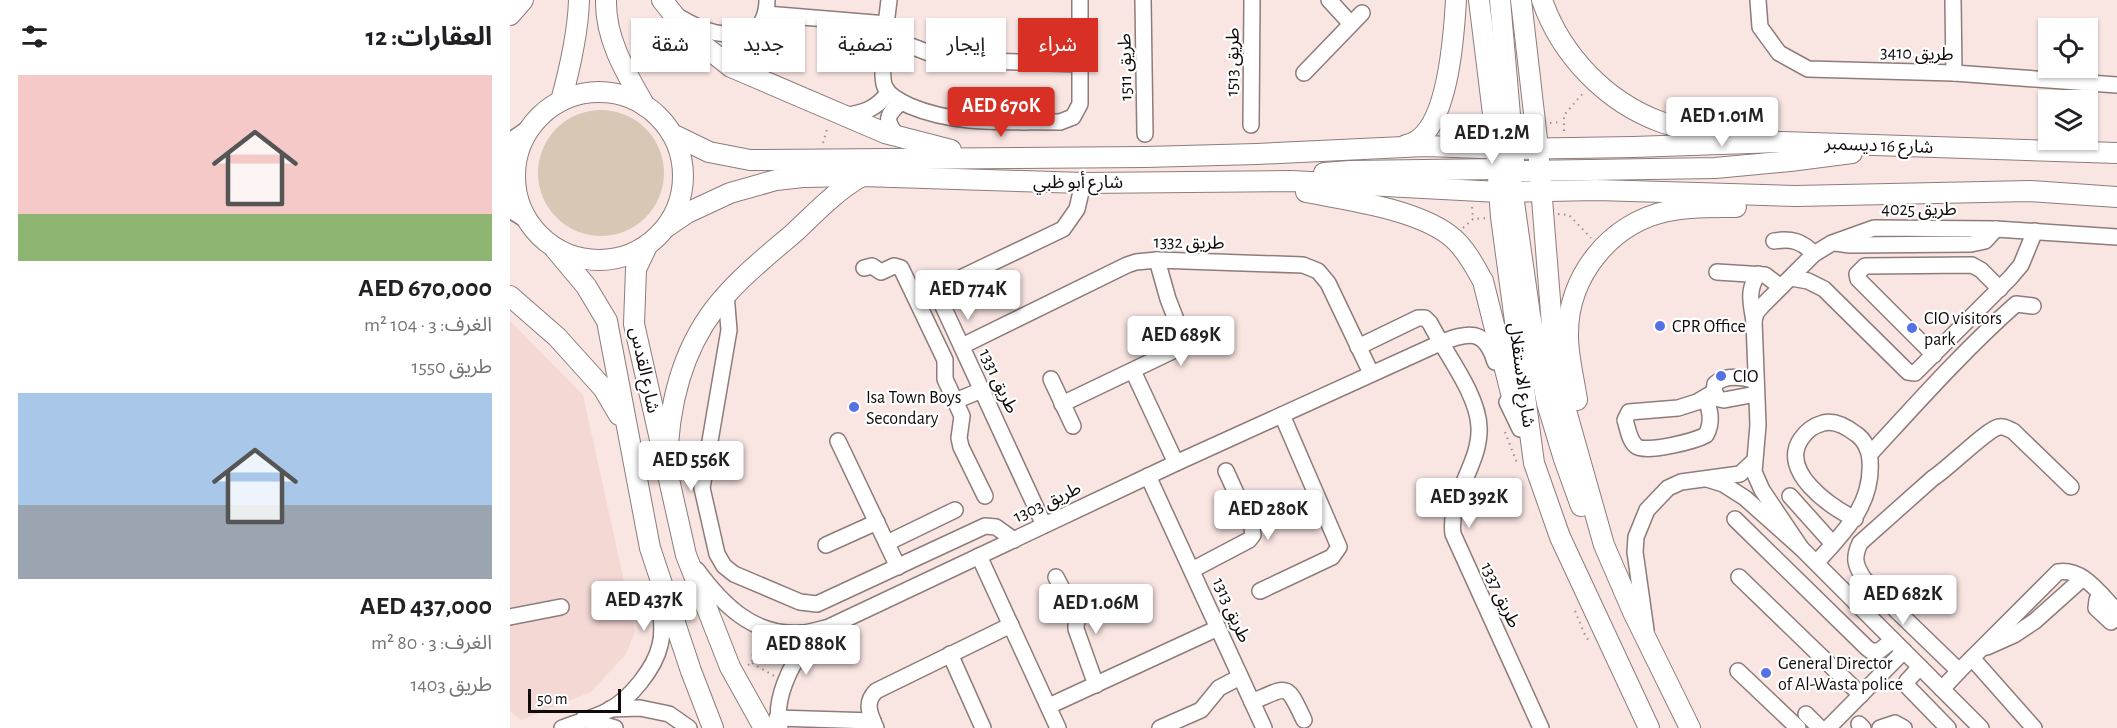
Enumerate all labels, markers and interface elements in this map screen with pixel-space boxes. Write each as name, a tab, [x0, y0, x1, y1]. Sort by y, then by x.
chip: شقة	[631, 18, 710, 72]
chip: جديد	[722, 18, 805, 72]
chip: تصفية	[817, 18, 914, 72]
chip: إيجار	[926, 18, 1006, 72]
chip: شراء	[1018, 18, 1098, 72]
map controls	[2038, 18, 2098, 150]
button: locate	[2038, 18, 2098, 78]
icon: filters	[18, 20, 51, 53]
text: العقارات: 12	[366, 24, 492, 50]
street label: طريق 1513	[1223, 27, 1244, 97]
street label: طريق 1511	[1116, 33, 1137, 101]
street label: طريق 3410	[1880, 44, 1954, 65]
pin: AED 670K	[939, 87, 1063, 138]
button: layers	[2038, 90, 2098, 150]
text: AED 670K	[962, 96, 1040, 116]
pin: AED 1.01M	[1653, 97, 1791, 148]
text: AED 1.01M	[1680, 106, 1764, 126]
icon: home	[201, 114, 309, 222]
pin: AED 1.2M	[1430, 114, 1554, 165]
text: AED 1.2M	[1454, 123, 1530, 143]
street label: شارع 16 ديسمبر	[1823, 135, 1934, 161]
street label: شارع أبو ظبي	[1033, 171, 1123, 196]
street label: طريق 4025	[1881, 201, 1957, 220]
street label: طريق 1332	[1153, 233, 1225, 254]
pin: AED 774K	[906, 270, 1030, 321]
text: AED 670,000	[358, 275, 492, 301]
text: AED 774K	[929, 279, 1007, 299]
place label: CIO visitors park	[1924, 310, 2002, 349]
text: الغرف: 3 · 104 m²	[364, 315, 492, 335]
pin: AED 689K	[1119, 316, 1243, 367]
place label: CPR Office	[1672, 318, 1746, 336]
marker: CPR Office	[1653, 319, 1667, 333]
street label: شارع الاستقلال	[1501, 321, 1537, 429]
marker: CIO visitors park	[1905, 321, 1919, 335]
text: AED 689K	[1141, 325, 1221, 345]
street label: شارع القدس	[622, 326, 662, 416]
street label: طريق 1331	[974, 346, 1021, 417]
text: طريق 1550	[412, 357, 492, 377]
place label: CIO	[1733, 368, 1758, 386]
marker: CIO	[1714, 369, 1728, 383]
place label: Isa Town Boys Secondary	[866, 389, 961, 428]
marker: Isa Town Boys Secondary	[847, 400, 861, 414]
icon: home	[201, 432, 309, 540]
pin: AED 556K	[629, 441, 753, 492]
text: AED 556K	[653, 450, 729, 470]
pin: AED 392K	[1407, 478, 1531, 529]
street label: طريق 1303	[1011, 479, 1084, 527]
text: AED 392K	[1430, 487, 1508, 507]
pin: AED 280K	[1206, 490, 1330, 541]
text: AED 280K	[1228, 499, 1308, 519]
street label: طريق 1337	[1476, 560, 1523, 631]
street label: طريق 1313	[1208, 575, 1253, 646]
pin: AED 682K	[1841, 575, 1965, 626]
pin: AED 437K	[582, 581, 706, 632]
pin: AED 1.06M	[1027, 584, 1165, 635]
text: AED 682K	[1864, 584, 1942, 604]
text: AED 437K	[605, 590, 683, 610]
text: AED 437,000	[360, 593, 492, 619]
text: AED 1.06M	[1053, 593, 1139, 613]
pin: AED 880K	[744, 625, 868, 676]
text: الغرف: 3 · 80 m²	[371, 633, 492, 653]
text: AED 880K	[766, 634, 846, 654]
place label: General Director of Al-Wasta police	[1778, 655, 1903, 694]
marker: General Director of Al-Wasta police	[1759, 666, 1773, 680]
text: طريق 1403	[410, 675, 492, 695]
scale bar	[528, 686, 621, 714]
text: 50 m	[537, 691, 568, 707]

